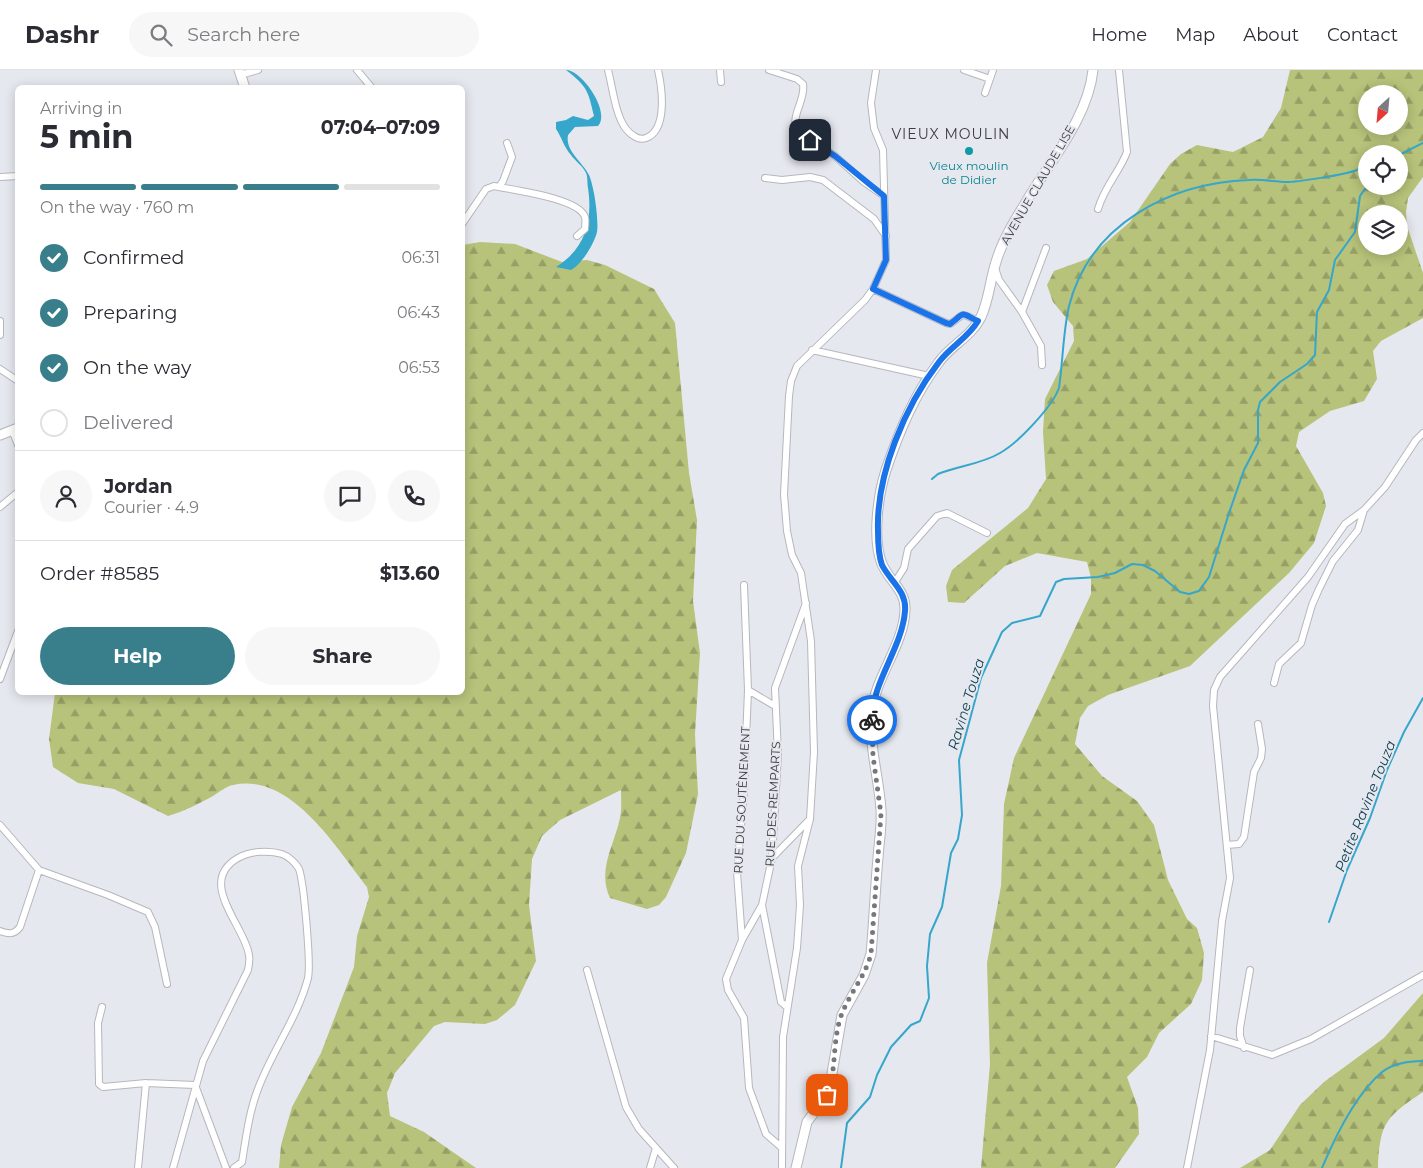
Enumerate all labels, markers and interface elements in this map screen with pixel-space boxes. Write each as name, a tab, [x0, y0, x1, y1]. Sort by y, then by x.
search box	[129, 12, 479, 57]
text: Dashr	[25, 20, 99, 49]
icon: search	[147, 21, 175, 49]
text: Search here	[187, 23, 300, 46]
text: Home	[1091, 24, 1147, 46]
text: Map	[1175, 24, 1215, 46]
text: About	[1243, 24, 1299, 46]
text: Contact	[1327, 24, 1398, 46]
north arrow	[1358, 85, 1408, 135]
map controls	[1358, 85, 1408, 255]
text: Arriving in	[40, 99, 122, 118]
text: 07:04–07:09	[321, 116, 440, 139]
text: 5 min	[40, 117, 133, 156]
pin	[789, 119, 831, 161]
street label: AVENUE CLAUDE LISE	[997, 122, 1078, 247]
district label: VIEUX MOULIN	[891, 125, 1011, 143]
icon: home	[796, 126, 824, 154]
marker: Vieux moulin de Didier	[963, 145, 975, 157]
button: locate	[1358, 145, 1408, 195]
place label: Vieux moulin de Didier	[929, 158, 1009, 187]
text: On the way · 760 m	[40, 198, 194, 217]
button: layers	[1358, 205, 1408, 255]
icon: check	[40, 244, 68, 272]
text: Confirmed	[83, 246, 184, 269]
text: 06:31	[401, 248, 440, 267]
icon: check	[40, 299, 68, 327]
text: Preparing	[83, 301, 178, 324]
text: 06:43	[397, 303, 440, 322]
icon: check	[40, 354, 68, 382]
text: On the way	[83, 356, 191, 379]
text: 06:53	[398, 358, 440, 377]
text: Delivered	[83, 411, 174, 434]
button: person	[40, 470, 92, 522]
button: chat	[324, 470, 376, 522]
button: phone	[388, 470, 440, 522]
text: Jordan	[104, 475, 173, 498]
text: Courier · 4.9	[104, 498, 199, 517]
text: Order #8585	[40, 562, 159, 585]
text: $13.60	[380, 562, 440, 585]
button: Help	[40, 627, 235, 685]
button: Share	[245, 627, 440, 685]
water label: Ravine Touza	[944, 656, 988, 752]
courier	[847, 695, 897, 745]
icon: bike	[858, 706, 886, 734]
street label: RUE DU SOUTÈNEMENT	[730, 726, 753, 874]
water label: Petite Ravine Touza	[1330, 738, 1400, 874]
street label: RUE DES REMPARTS	[762, 741, 783, 867]
pin	[806, 1074, 848, 1116]
icon: bag	[813, 1081, 841, 1109]

